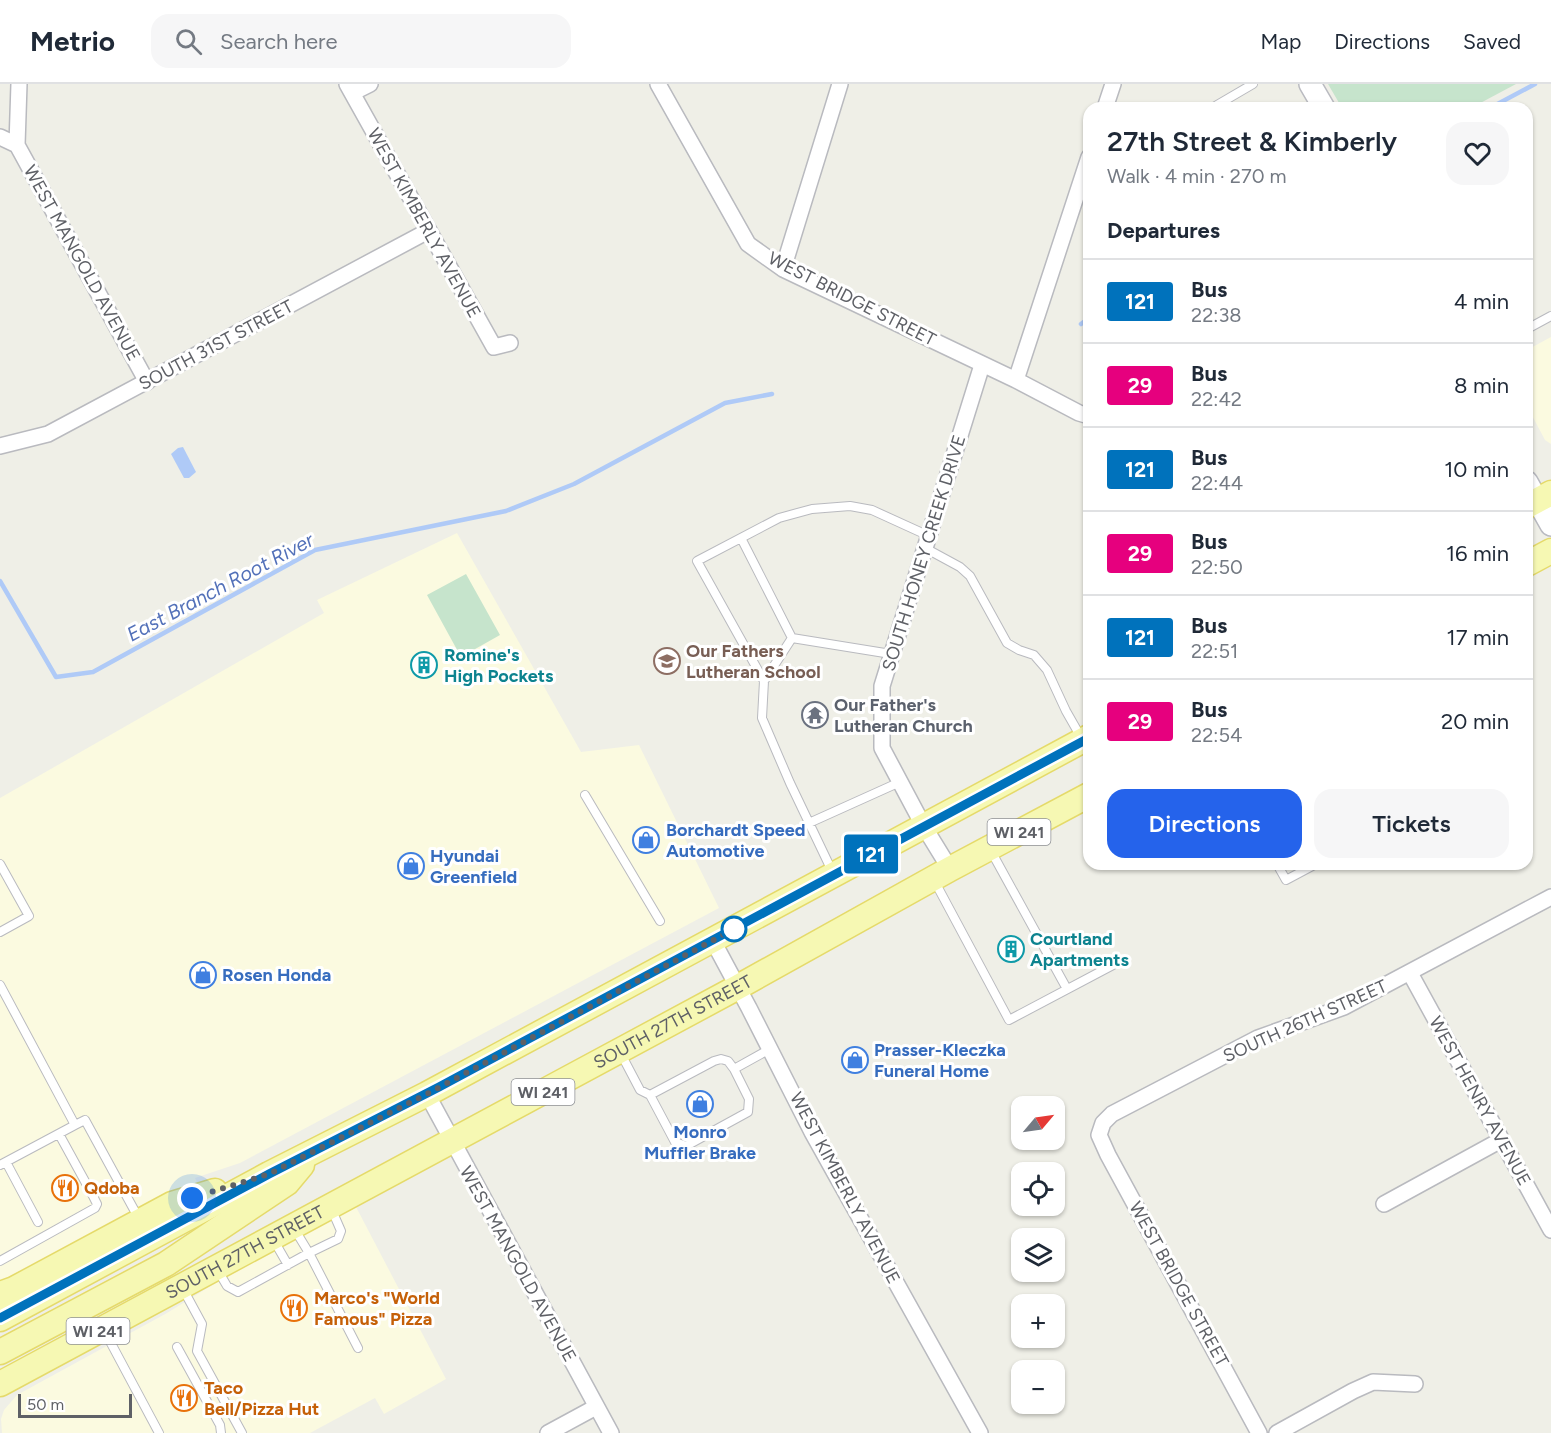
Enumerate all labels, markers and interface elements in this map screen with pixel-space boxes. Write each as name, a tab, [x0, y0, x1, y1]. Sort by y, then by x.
search box	[151, 14, 571, 68]
text: Metrio	[30, 24, 115, 58]
icon: search	[172, 25, 205, 58]
text: Search here	[220, 28, 338, 55]
text: Map	[1260, 29, 1301, 54]
text: Directions	[1334, 29, 1430, 54]
text: Saved	[1463, 29, 1521, 54]
button: heart	[1446, 122, 1509, 185]
street label: WEST KIMBERLY AVENUE	[363, 124, 485, 322]
text: 27th Street & Kimberly	[1107, 124, 1397, 158]
street label: WEST MANGOLD AVENUE	[19, 161, 145, 365]
text: Walk · 4 min · 270 m	[1107, 164, 1287, 188]
text: Departures	[1107, 217, 1220, 244]
street label: WEST BRIDGE STREET	[765, 247, 940, 351]
text: Bus	[1191, 276, 1227, 303]
text: 4 min	[1454, 288, 1509, 315]
text: 121	[1125, 289, 1155, 314]
street label: SOUTH 31ST STREET	[135, 295, 297, 395]
text: 22:38	[1191, 303, 1242, 327]
text: Bus	[1191, 360, 1227, 387]
text: 8 min	[1454, 372, 1509, 399]
text: 29	[1128, 373, 1152, 398]
text: 22:42	[1191, 387, 1242, 411]
street label: SOUTH HONEY CREEK DRIVE	[878, 432, 970, 674]
text: Bus	[1191, 444, 1227, 471]
text: 10 min	[1444, 456, 1509, 483]
text: 121	[1125, 457, 1155, 482]
text: 22:44	[1191, 471, 1243, 495]
water label: East Branch Root River	[122, 527, 319, 646]
text: Bus	[1191, 528, 1227, 555]
text: 16 min	[1446, 540, 1509, 567]
text: 29	[1128, 541, 1152, 566]
text: 22:50	[1191, 555, 1243, 579]
text: Bus	[1191, 612, 1227, 639]
text: 17 min	[1447, 624, 1509, 651]
text: 121	[1125, 625, 1155, 650]
text: 22:51	[1191, 639, 1238, 663]
place label: Our Fathers Lutheran School	[686, 640, 821, 683]
place label: Romine's High Pockets	[444, 644, 554, 687]
school or university icon: Our Fathers Lutheran School	[652, 646, 682, 676]
building icon: Romine's High Pockets	[409, 650, 439, 680]
place label: Our Father's Lutheran Church	[834, 694, 973, 737]
text: Bus	[1191, 696, 1227, 723]
temple icon: Our Father's Lutheran Church	[800, 700, 830, 730]
text: 20 min	[1441, 708, 1509, 735]
text: 29	[1128, 709, 1152, 734]
text: 22:54	[1191, 723, 1242, 747]
button: Directions	[1107, 789, 1302, 858]
button: Tickets	[1314, 789, 1509, 858]
place label: Borchardt Speed Automotive	[666, 819, 805, 862]
road number: WI 241	[988, 819, 1050, 845]
shop icon: Borchardt Speed Automotive	[631, 825, 661, 855]
line badge: 121	[836, 834, 906, 874]
text: 121	[856, 842, 886, 867]
place label: Hyundai Greenfield	[430, 845, 517, 888]
shop icon: Hyundai Greenfield	[396, 851, 426, 881]
unlabelled marker	[721, 916, 747, 942]
place label: Courtland Apartments	[1030, 928, 1129, 971]
building icon: Courtland Apartments	[996, 934, 1026, 964]
shop icon: Rosen Honda	[188, 960, 218, 990]
place label: Rosen Honda	[222, 964, 331, 986]
street label: SOUTH 27TH STREET	[590, 970, 756, 1074]
street label: SOUTH 26TH STREET	[1220, 975, 1390, 1067]
street label: WEST HENRY AVENUE	[1424, 1013, 1536, 1189]
place label: Prasser-Kleczka Funeral Home	[874, 1039, 1006, 1082]
shop icon: Prasser-Kleczka Funeral Home	[840, 1045, 870, 1075]
road number: WI 241	[512, 1079, 574, 1105]
shop icon: Monro Muffler Brake	[685, 1089, 715, 1119]
street label: WEST KIMBERLY AVENUE	[785, 1089, 905, 1287]
north arrow	[1011, 1096, 1065, 1150]
map controls	[1011, 1096, 1065, 1414]
place label: Monro Muffler Brake	[644, 1121, 756, 1164]
street label: WEST MANGOLD AVENUE	[455, 1162, 581, 1366]
button: locate	[1011, 1162, 1065, 1216]
restaurant icon: Qdoba	[50, 1173, 80, 1203]
place label: Qdoba	[84, 1177, 140, 1199]
your location	[177, 1183, 207, 1213]
street label: WEST BRIDGE STREET	[1124, 1198, 1234, 1370]
street label: SOUTH 27TH STREET	[162, 1201, 328, 1304]
button: layers	[1011, 1228, 1065, 1282]
place label: Marco's "World Famous" Pizza	[314, 1287, 440, 1330]
restaurant icon: Marco's "World Famous" Pizza	[279, 1293, 309, 1323]
button: +	[1011, 1294, 1065, 1348]
road number: WI 241	[66, 1318, 130, 1344]
button: −	[1011, 1360, 1065, 1414]
place label: Taco Bell/Pizza Hut	[204, 1377, 319, 1420]
restaurant icon: Taco Bell/Pizza Hut	[169, 1383, 199, 1413]
scale bar	[18, 1391, 132, 1418]
text: 50 m	[27, 1395, 64, 1414]

